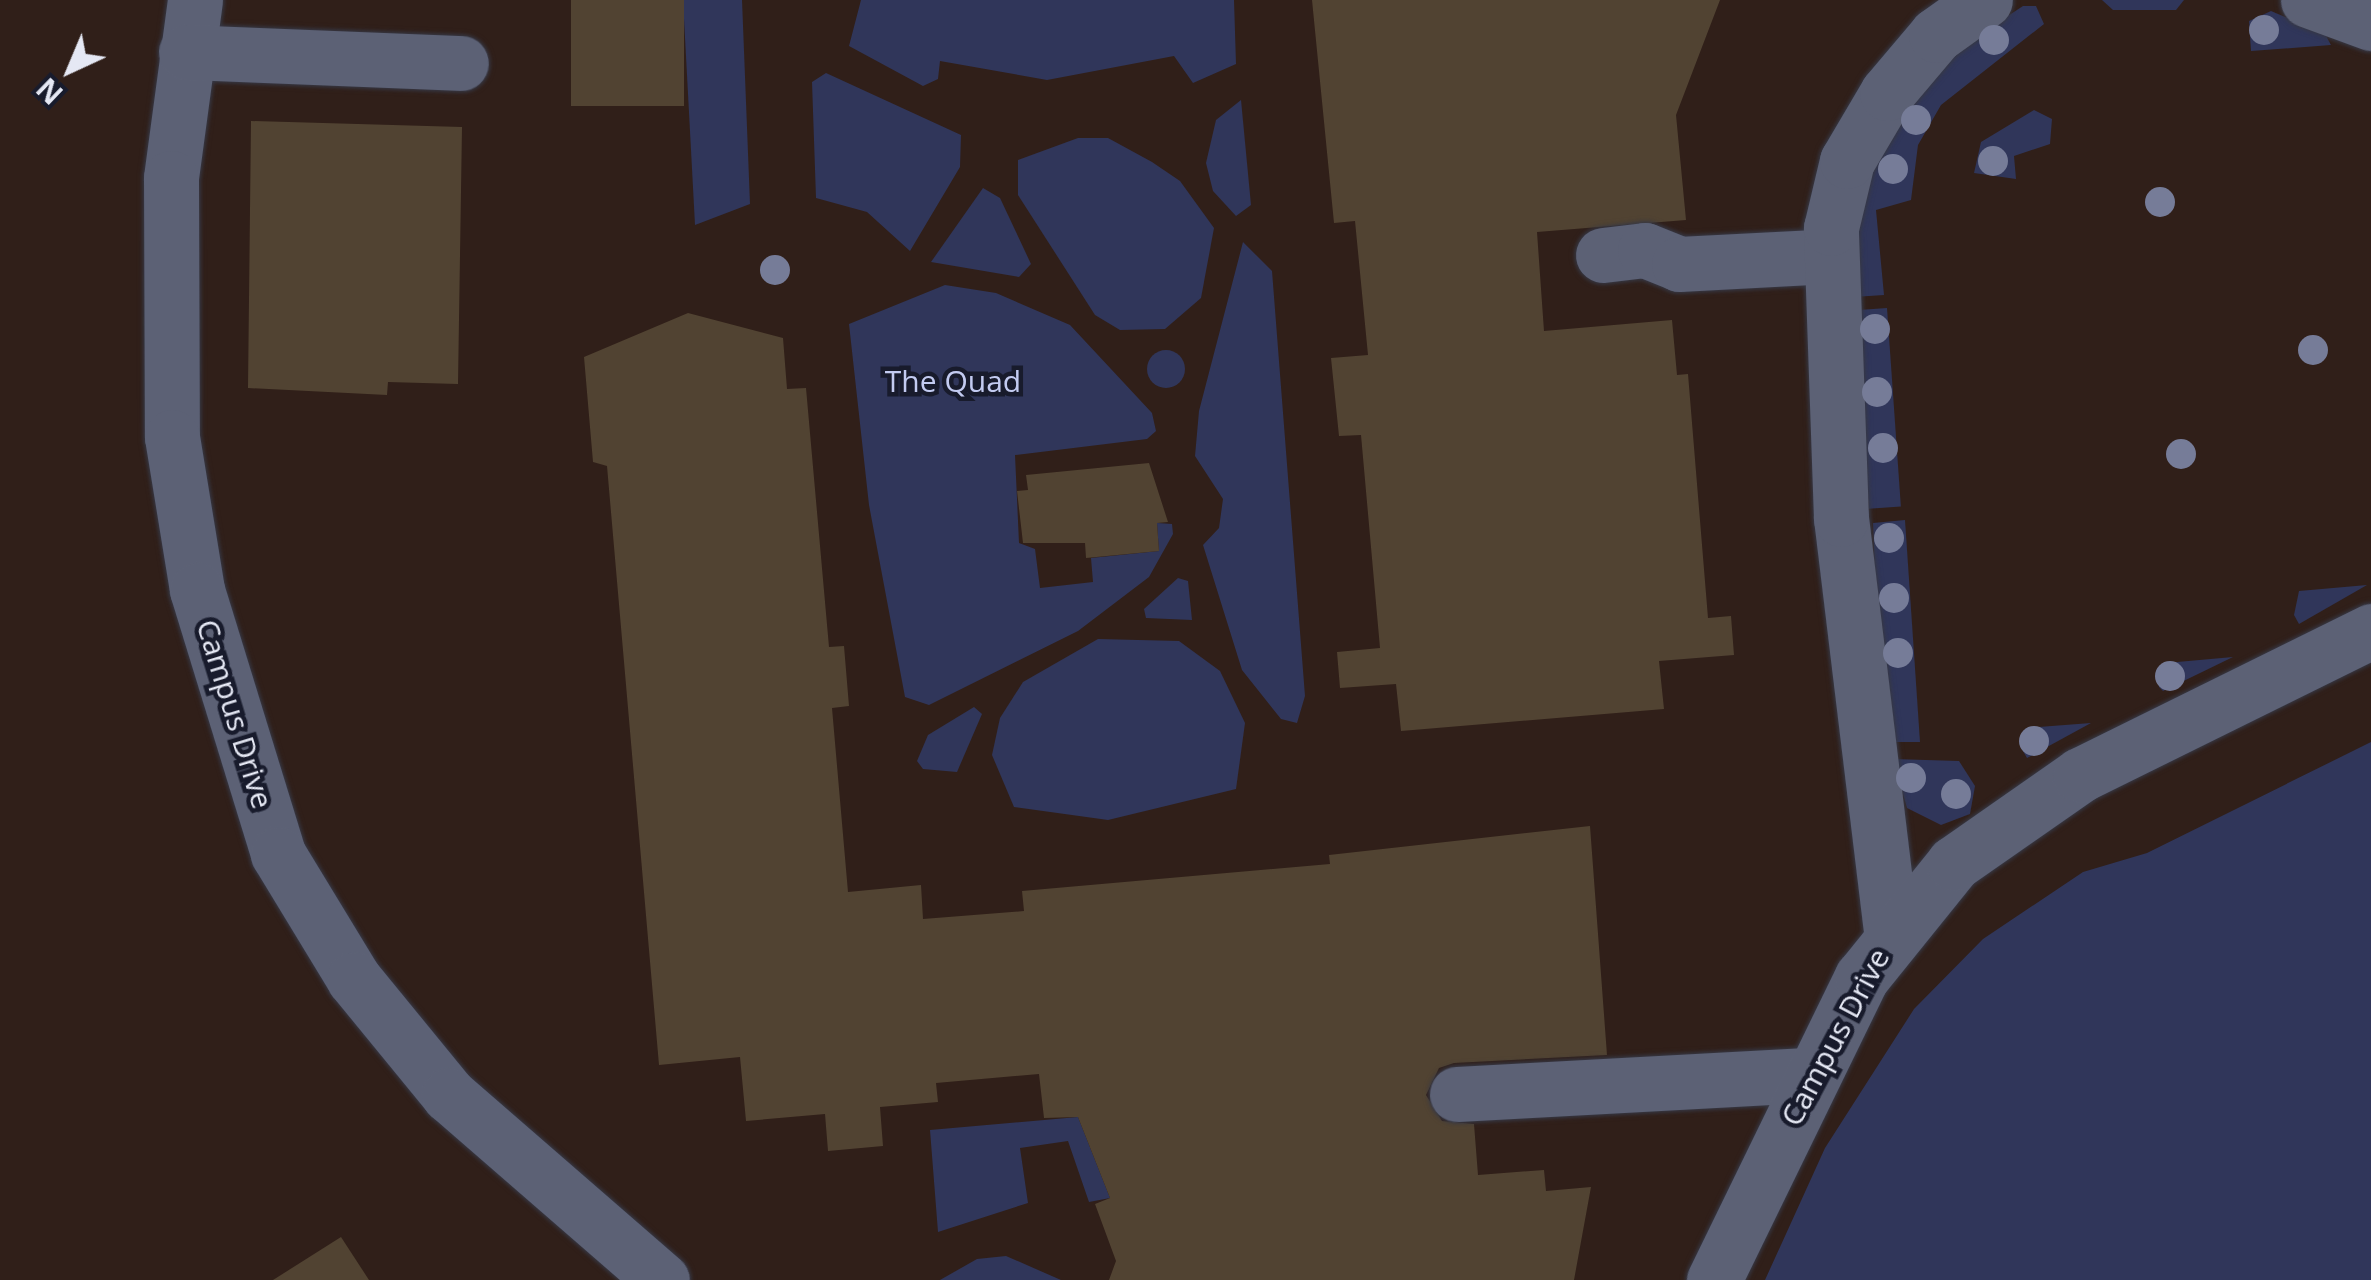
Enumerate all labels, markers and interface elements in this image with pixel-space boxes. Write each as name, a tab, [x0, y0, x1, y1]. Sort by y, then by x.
north arrow	[20, 20, 120, 120]
text: N	[28, 70, 71, 113]
park label: The Quad	[885, 363, 1021, 399]
street label: Campus Drive	[189, 615, 281, 813]
street label: Campus Drive	[1773, 942, 1897, 1132]

